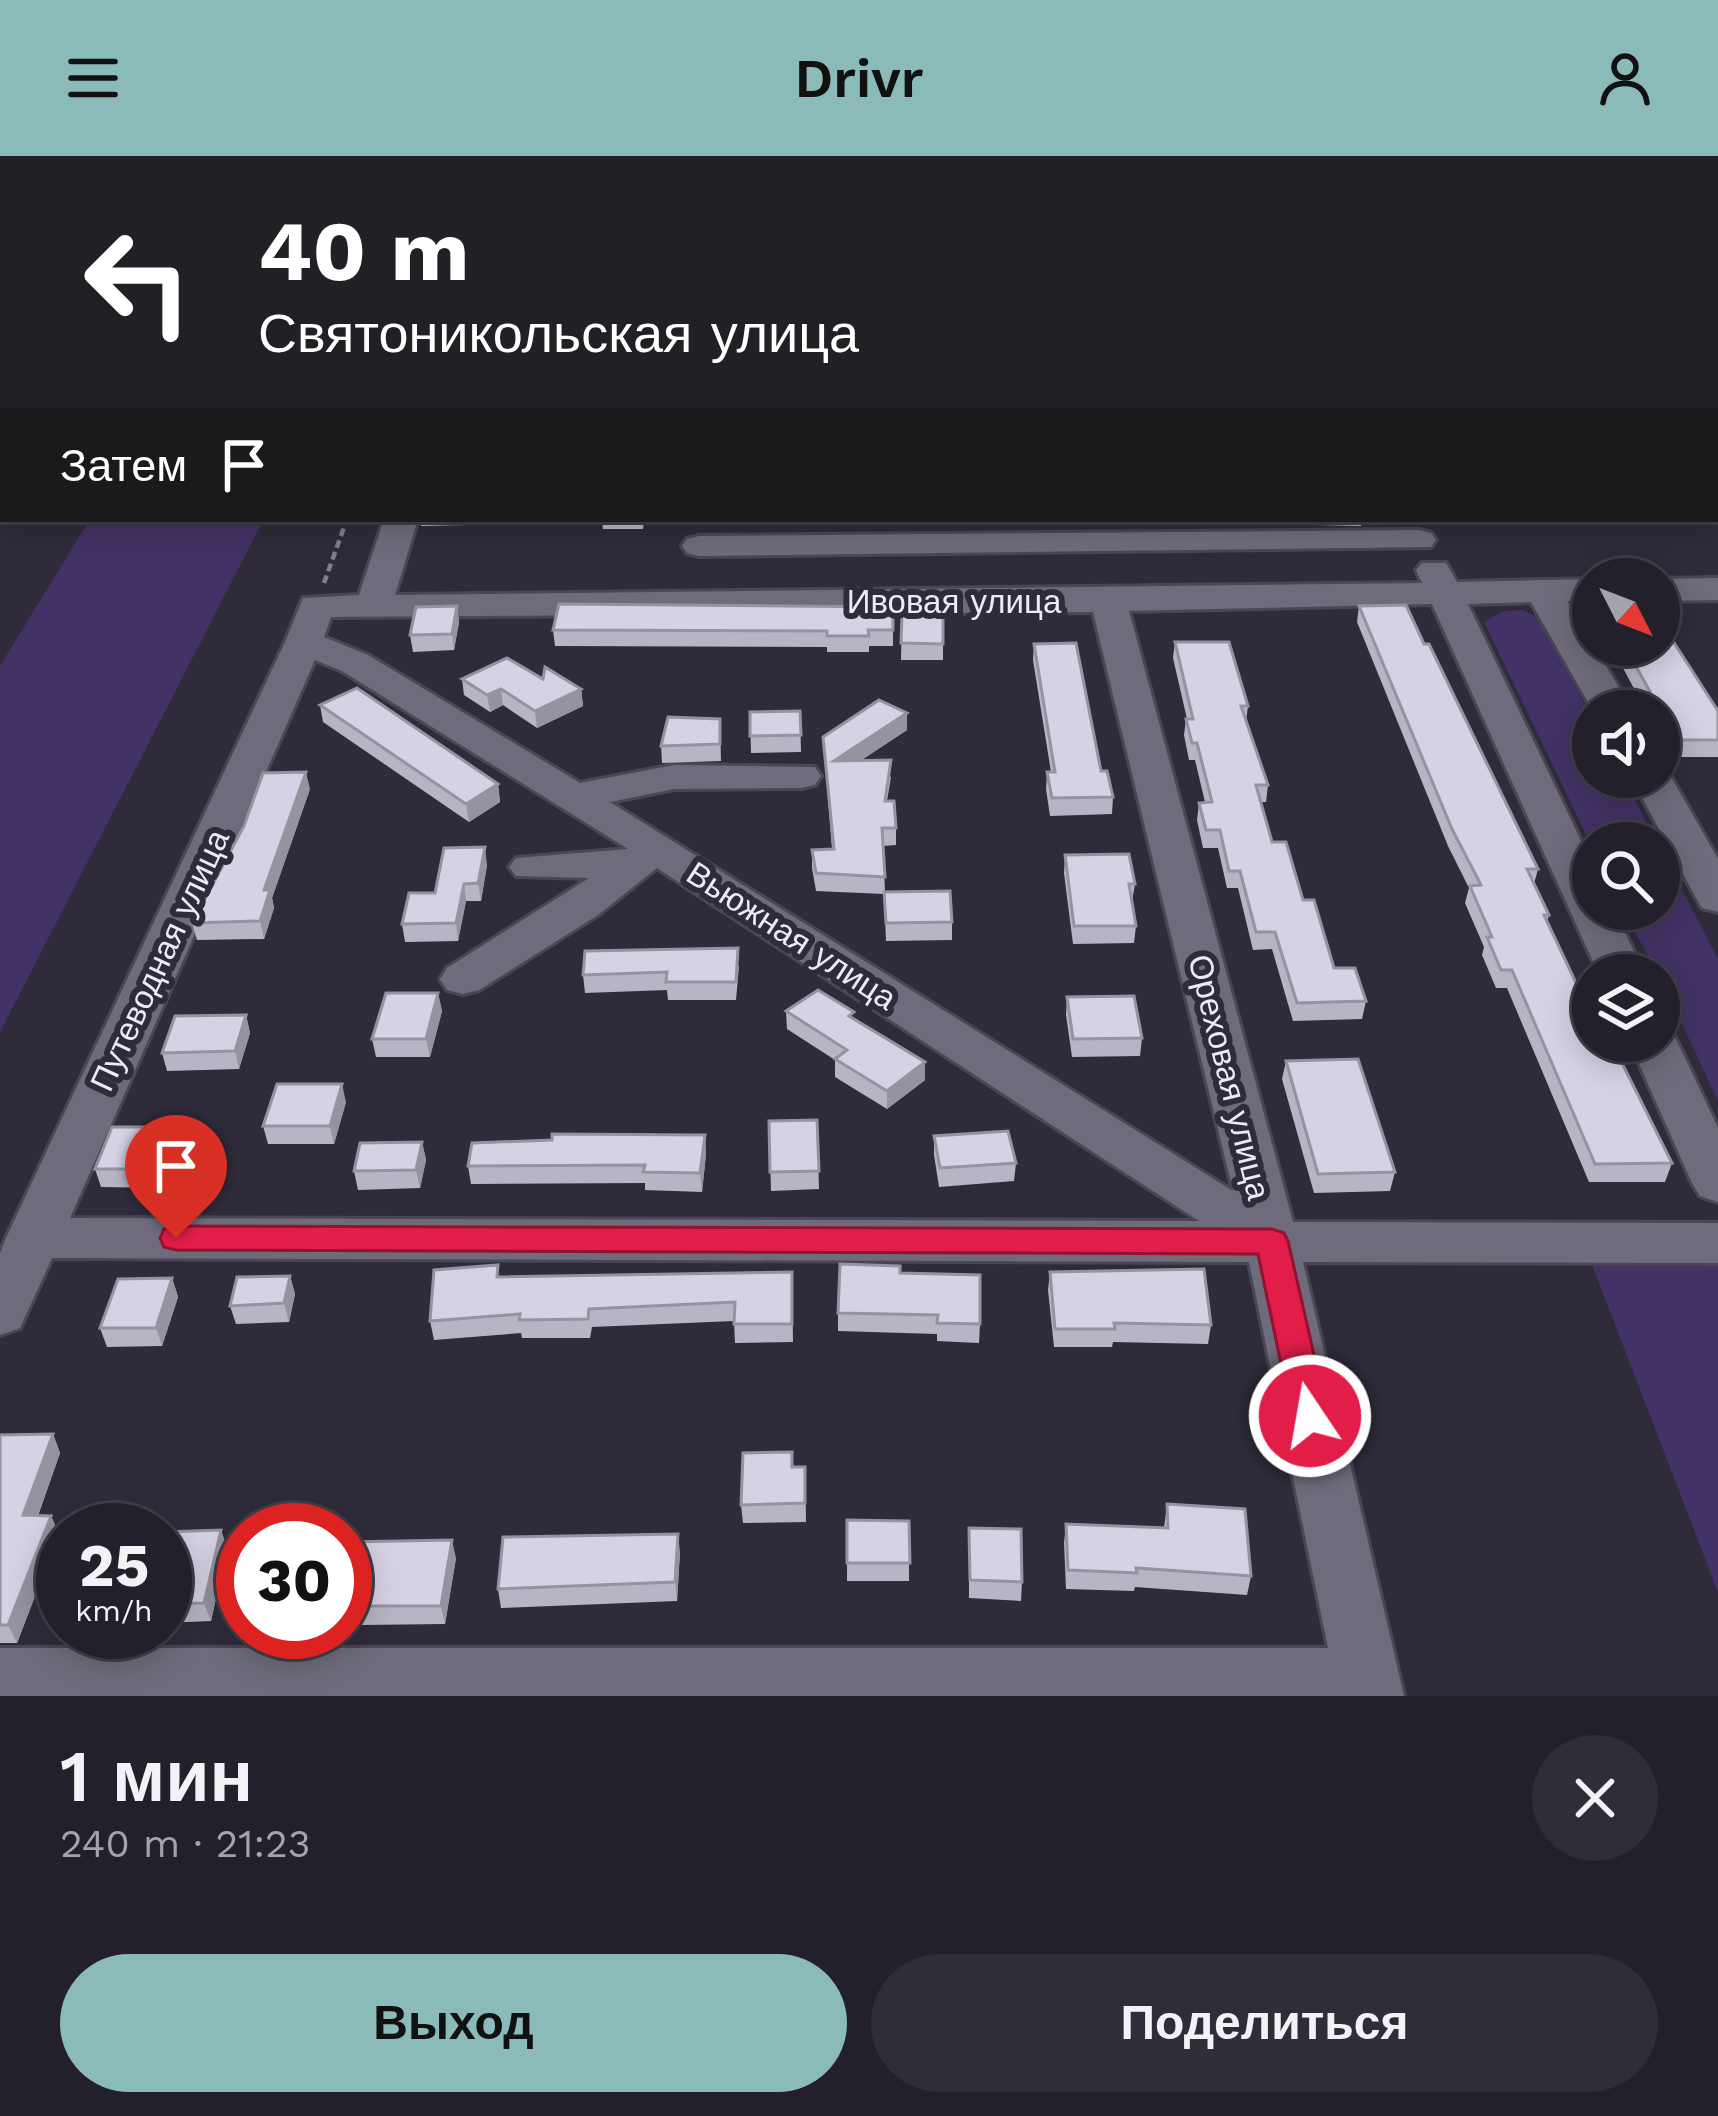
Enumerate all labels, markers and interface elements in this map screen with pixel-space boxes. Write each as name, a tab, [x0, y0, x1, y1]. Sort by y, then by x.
icon: menu	[60, 45, 126, 111]
icon: person	[1592, 45, 1658, 111]
text: Drivr	[795, 47, 923, 110]
text: 40 m	[258, 202, 469, 300]
icon: left	[60, 204, 216, 360]
text: Святоникольская улица	[258, 302, 859, 365]
icon: arrive	[211, 432, 277, 498]
text: Затем	[60, 439, 187, 492]
north arrow	[1572, 558, 1680, 666]
map controls	[1572, 558, 1680, 1062]
street label: Ивовая улица	[847, 582, 1062, 621]
button: sound	[1572, 690, 1680, 798]
button: search	[1572, 822, 1680, 930]
street label: Путеводная улица	[82, 823, 237, 1097]
street label: Вьюжная улица	[680, 853, 904, 1018]
street label: Ореховая улица	[1180, 950, 1279, 1204]
button: layers	[1572, 954, 1680, 1062]
pin	[125, 1115, 227, 1238]
icon: arrive	[143, 1133, 209, 1199]
position arrow	[1247, 1353, 1373, 1479]
speed limit sign: 30	[216, 1503, 372, 1659]
text: 25	[79, 1530, 149, 1601]
text: km/h	[75, 1593, 153, 1628]
text: 1 мин	[60, 1734, 253, 1818]
button: close	[1532, 1735, 1658, 1861]
text: 240 m · 21:23	[60, 1821, 311, 1866]
button: Выход	[60, 1954, 847, 2092]
button: Поделиться	[871, 1954, 1658, 2092]

